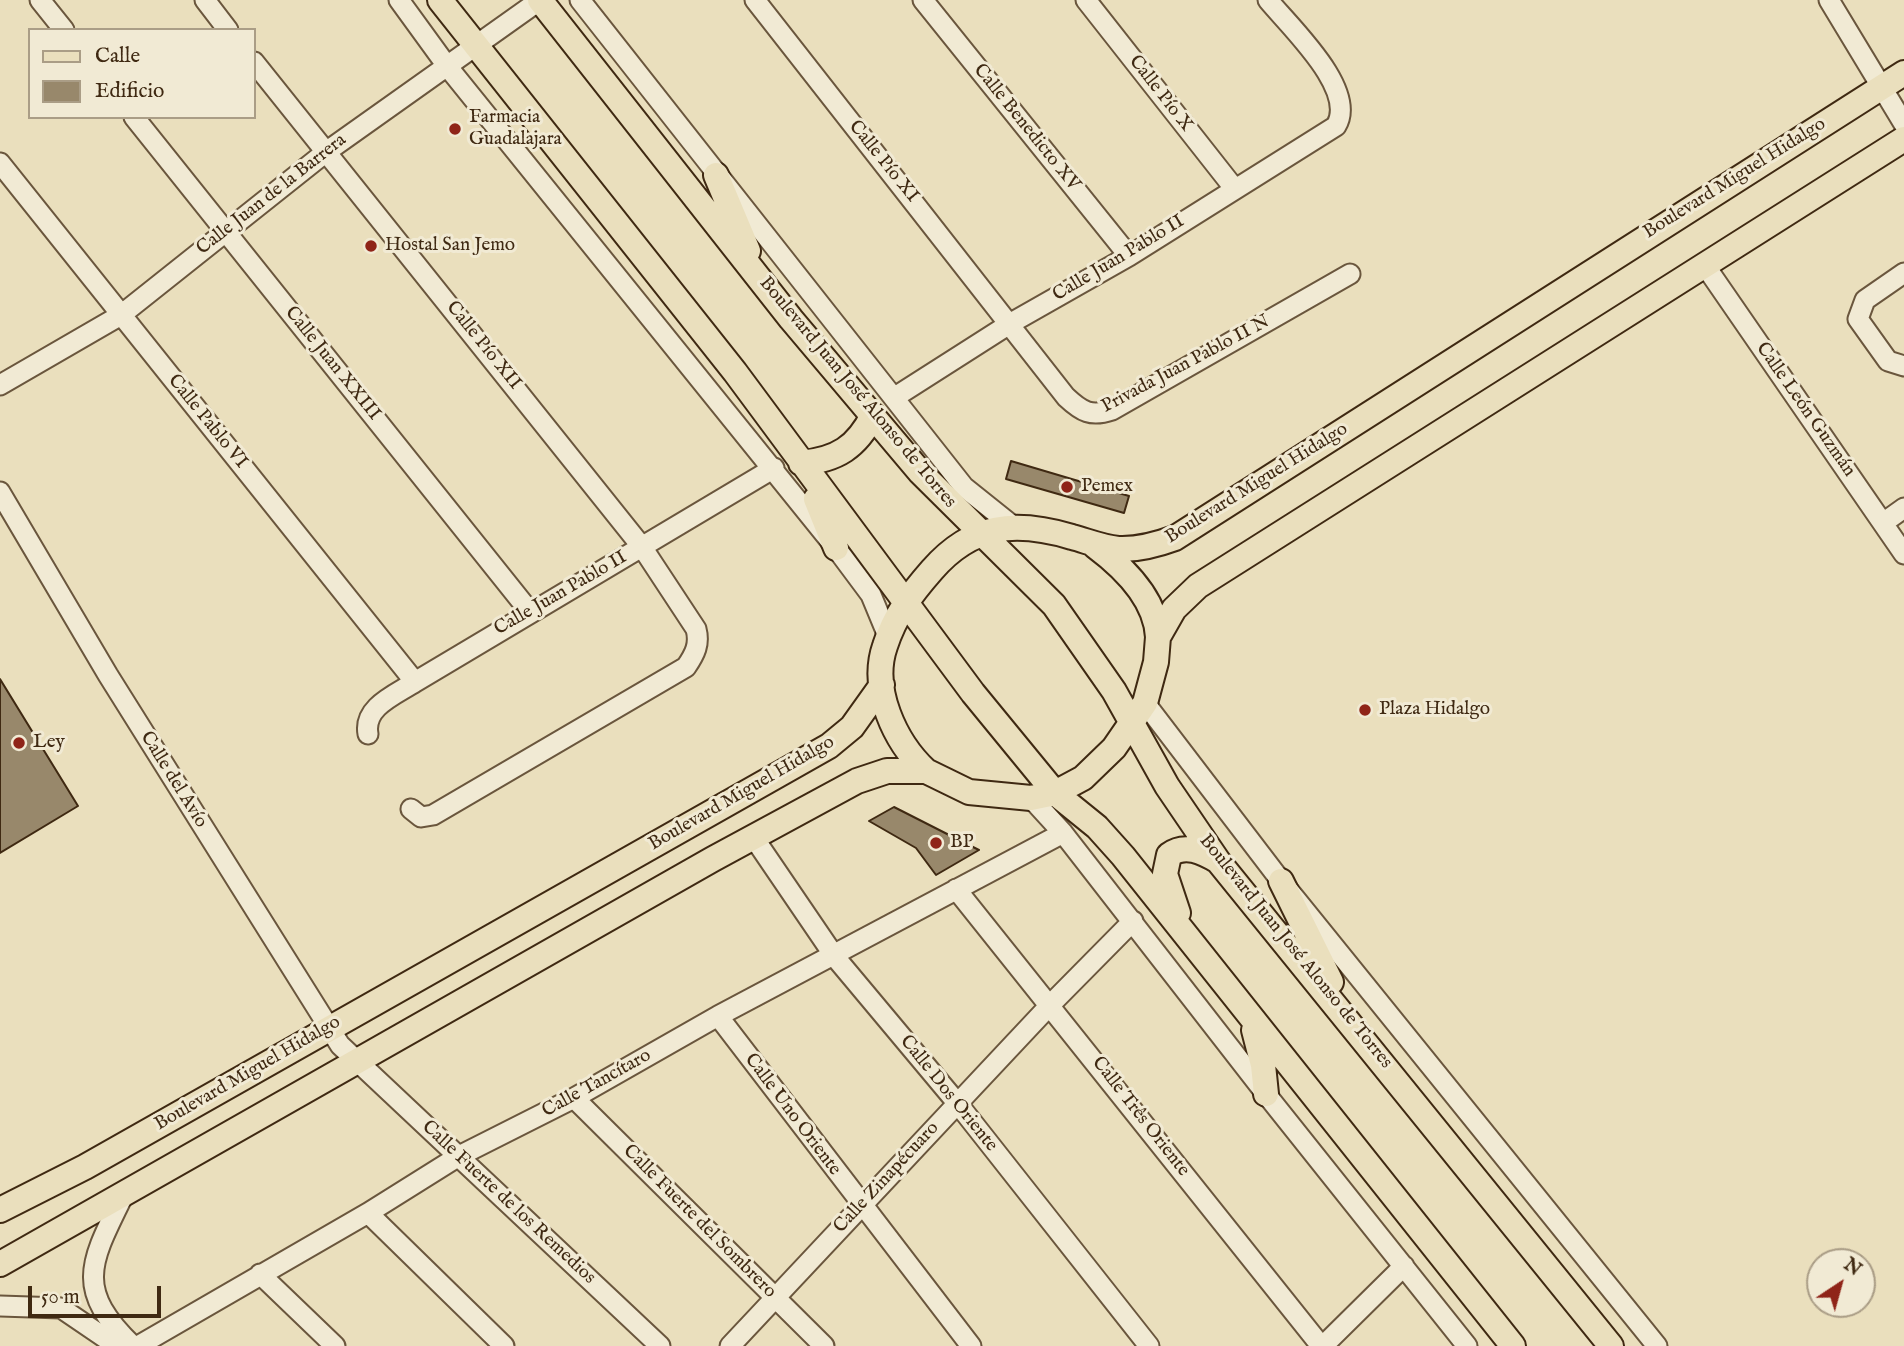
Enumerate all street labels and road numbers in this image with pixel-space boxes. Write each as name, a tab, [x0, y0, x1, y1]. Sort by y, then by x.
street label: Calle Pío X	[1123, 51, 1197, 137]
street label: Calle Benedicto XV	[968, 60, 1084, 196]
street label: Boulevard Miguel Hidalgo	[1640, 113, 1830, 245]
street label: Calle Pío XI	[843, 116, 923, 208]
street label: Calle Juan de la Barrera	[193, 129, 351, 261]
street label: Calle Juan Pablo II	[1049, 211, 1189, 307]
street label: Boulevard Juan José Alonso de Torres	[754, 273, 960, 513]
street label: Calle Pío XII	[440, 297, 526, 395]
street label: Calle Juan XXIII	[279, 302, 385, 426]
street label: Privada Juan Pablo II N	[1098, 311, 1274, 419]
street label: Calle León Guzmán	[1750, 339, 1860, 481]
street label: Calle Pablo VI	[162, 370, 252, 474]
street label: Boulevard Miguel Hidalgo	[1162, 418, 1352, 550]
street label: Calle Juan Pablo II	[491, 547, 631, 641]
street label: Calle del Avío	[134, 728, 212, 832]
street label: Boulevard Miguel Hidalgo	[645, 731, 839, 857]
street label: Boulevard Juan José Alonso de Torres	[1193, 830, 1397, 1074]
street label: Boulevard Miguel Hidalgo	[151, 1011, 345, 1137]
street label: Calle Dos Oriente	[894, 1031, 1002, 1157]
street label: Calle Tancítaro	[539, 1045, 655, 1123]
street label: Calle Uno Oriente	[739, 1050, 845, 1180]
street label: Calle Três Oriente	[1086, 1053, 1194, 1181]
street label: Calle Fuerte de los Remedios	[416, 1116, 600, 1290]
street label: Calle Zinapécuaro	[829, 1118, 945, 1238]
street label: Calle Fuerte del Sombrero	[618, 1141, 780, 1303]

